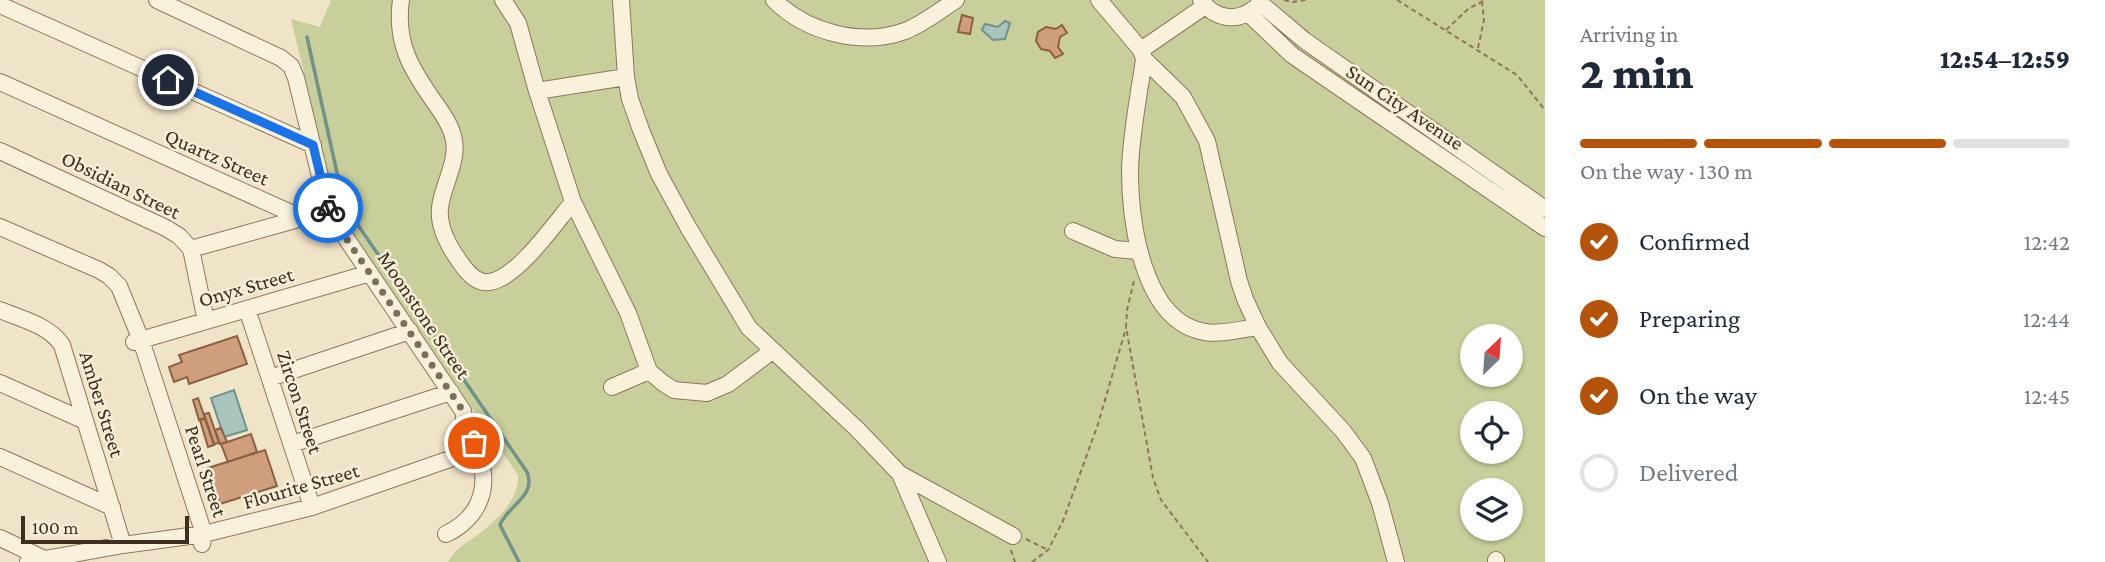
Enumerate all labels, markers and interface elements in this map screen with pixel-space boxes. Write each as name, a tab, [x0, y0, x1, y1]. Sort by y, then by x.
text: Arriving in	[1580, 21, 1678, 47]
text: 12:54–12:59	[1940, 45, 2070, 74]
text: 2 min	[1580, 47, 1694, 98]
pin	[138, 50, 198, 110]
street label: Sun City Avenue	[1342, 59, 1468, 155]
icon: home	[149, 61, 187, 99]
street label: Quartz Street	[161, 123, 274, 191]
street label: Obsidian Street	[58, 146, 185, 225]
text: On the way · 130 m	[1580, 158, 1753, 184]
courier	[293, 173, 363, 243]
icon: bike	[309, 189, 347, 227]
icon: check	[1580, 223, 1618, 261]
text: Confirmed	[1639, 227, 1750, 256]
text: 12:42	[2024, 229, 2070, 255]
street label: Moonstone Street	[372, 247, 476, 384]
street label: Onyx Street	[196, 262, 297, 312]
icon: check	[1580, 300, 1618, 338]
text: Preparing	[1639, 304, 1740, 333]
text: 12:44	[2023, 306, 2070, 332]
north arrow	[1460, 324, 1522, 387]
map controls	[1460, 324, 1523, 541]
street label: Zircon Street	[272, 347, 328, 458]
street label: Amber Street	[75, 348, 130, 461]
icon: check	[1580, 377, 1618, 415]
text: On the way	[1639, 381, 1757, 410]
text: 12:45	[2024, 383, 2070, 409]
button: locate	[1460, 401, 1523, 464]
pin	[444, 413, 504, 473]
street label: Pearl Street	[180, 422, 232, 521]
icon: bag	[455, 424, 493, 462]
street label: Flourite Street	[240, 458, 363, 514]
text: Delivered	[1639, 458, 1738, 487]
button: layers	[1460, 478, 1523, 541]
scale bar	[21, 513, 189, 545]
text: 100 m	[32, 517, 79, 538]

